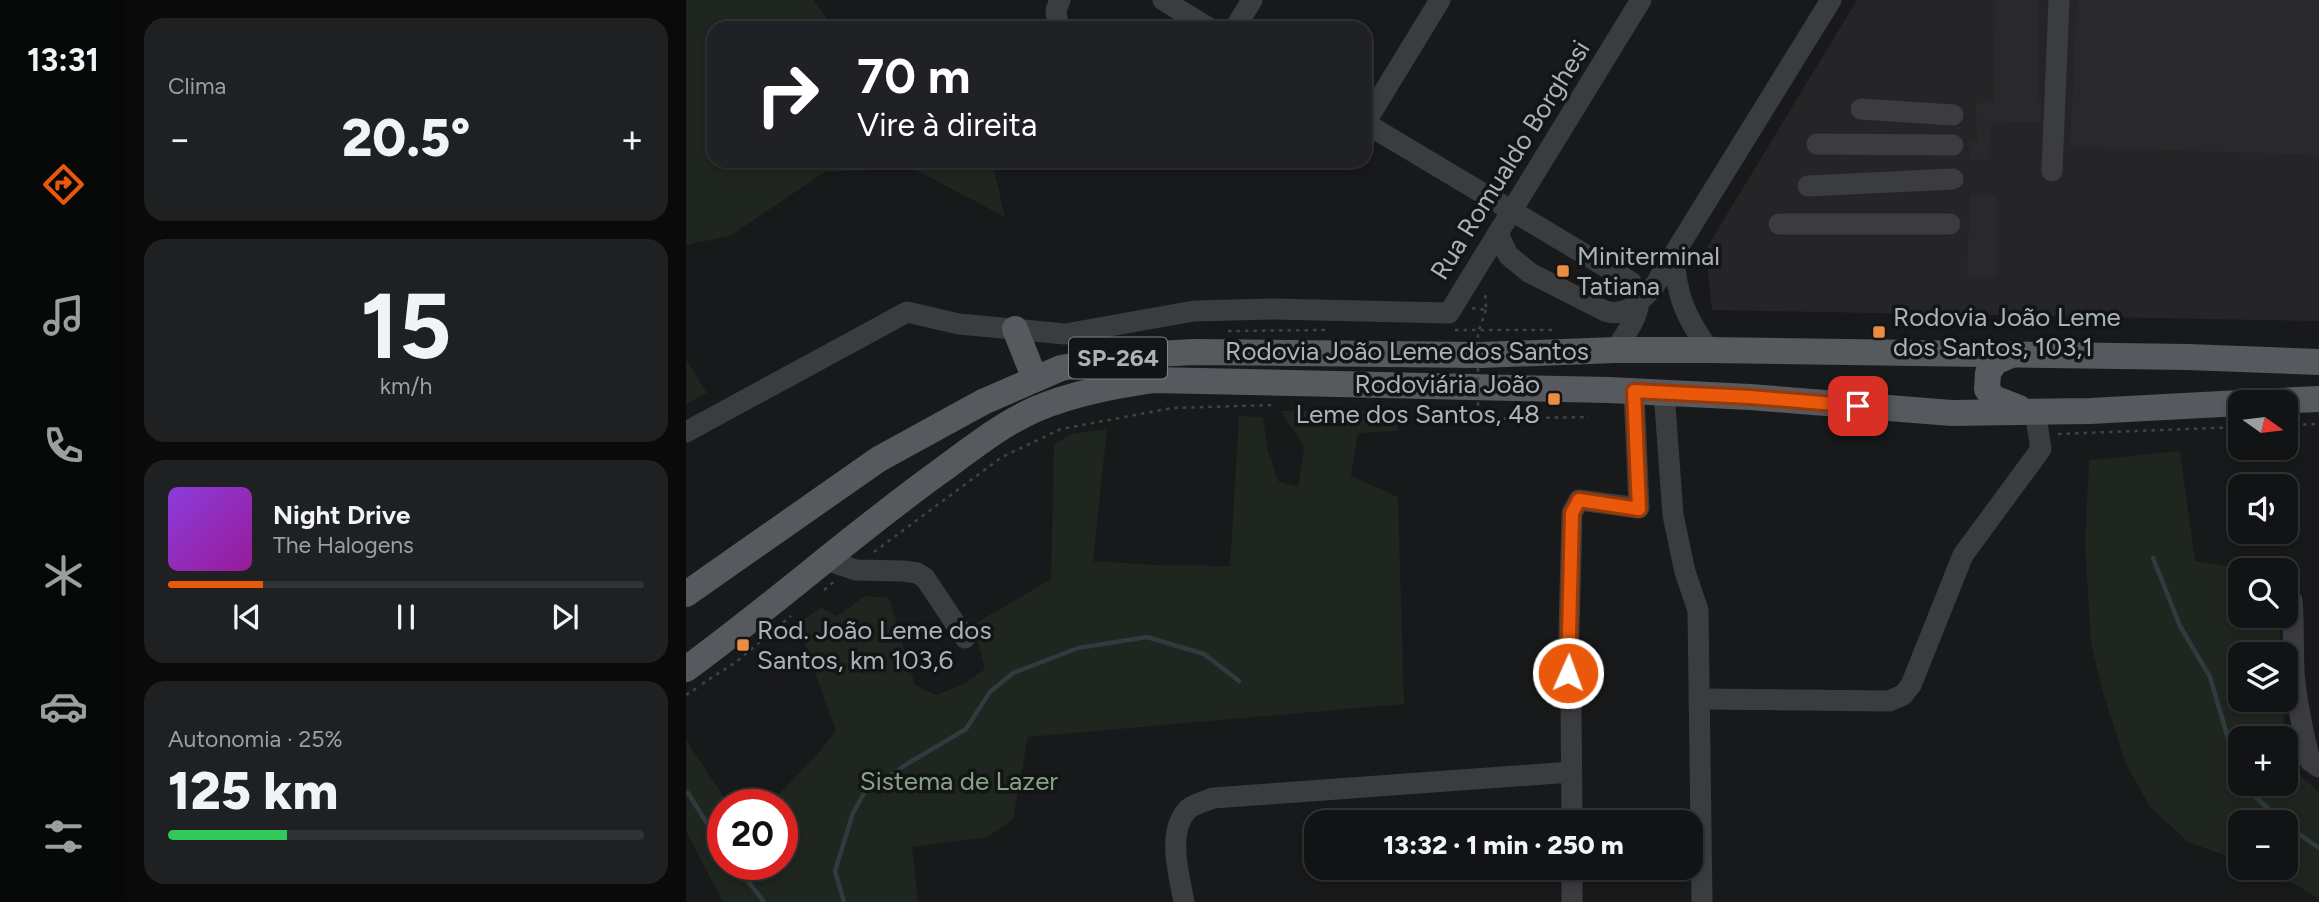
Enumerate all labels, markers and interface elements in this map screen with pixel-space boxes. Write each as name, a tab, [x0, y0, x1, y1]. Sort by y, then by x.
street label: Rua Romualdo Borghesi	[1423, 34, 1597, 286]
text: 13:31	[27, 41, 99, 79]
text: 70 m	[857, 46, 970, 105]
icon: right	[742, 49, 833, 140]
text: Clima	[168, 72, 226, 100]
text: Vire à direita	[857, 106, 1037, 144]
text: 20.5°	[342, 107, 470, 169]
text: −	[168, 116, 192, 162]
text: +	[620, 116, 644, 162]
icon: directions	[39, 160, 88, 209]
place label: Miniterminal Tatiana	[1577, 240, 1720, 302]
marker: Miniterminal Tatiana	[1555, 263, 1571, 279]
text: 15	[360, 272, 452, 381]
icon: music	[39, 291, 88, 340]
place label: Rodovia João Leme dos Santos, 103,1	[1893, 301, 2121, 363]
marker: Rodovia João Leme dos Santos, 103,1	[1871, 324, 1887, 340]
street label: Rodovia João Leme dos Santos	[1225, 335, 1589, 367]
road number: SP-264	[1069, 338, 1167, 379]
place label: Rodoviária João Leme dos Santos, 48	[1296, 368, 1540, 430]
text: km/h	[380, 372, 432, 400]
pin	[1828, 376, 1888, 436]
icon: arrive	[1839, 387, 1877, 425]
north arrow	[2228, 390, 2298, 460]
map controls	[2228, 390, 2298, 880]
marker: Rodoviária João Leme dos Santos, 48	[1546, 391, 1562, 407]
icon: phone	[39, 421, 88, 470]
button: sound	[2228, 474, 2298, 544]
text: Night Drive	[273, 499, 410, 531]
text: The Halogens	[273, 531, 414, 559]
icon: climate	[39, 551, 88, 600]
button: search	[2228, 558, 2298, 628]
icon: previous	[228, 598, 266, 636]
icon: pause	[387, 598, 425, 636]
icon: next	[546, 598, 584, 636]
place label: Rod. João Leme dos Santos, km 103,6	[757, 614, 992, 676]
position arrow	[1531, 636, 1605, 710]
marker: Rod. João Leme dos Santos, km 103,6	[735, 637, 751, 653]
button: layers	[2228, 642, 2298, 712]
icon: car	[39, 682, 88, 731]
text: Autonomia · 25%	[168, 725, 343, 753]
button: +	[2228, 726, 2298, 796]
text: 125 km	[168, 760, 338, 822]
park label: Sistema de Lazer	[860, 765, 1058, 797]
speed limit sign: 20	[707, 789, 798, 880]
button: −	[2228, 810, 2298, 880]
icon: filters	[39, 812, 88, 861]
text: 13:32 · 1 min · 250 m	[1383, 829, 1624, 861]

